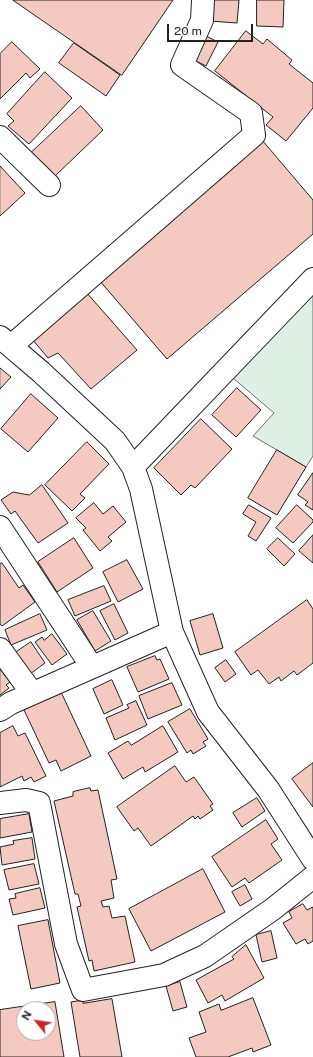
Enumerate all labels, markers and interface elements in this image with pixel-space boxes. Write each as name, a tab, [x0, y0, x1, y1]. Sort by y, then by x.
scale bar	[169, 16, 255, 42]
text: 20 m	[174, 24, 202, 38]
north arrow	[16, 1001, 56, 1041]
text: N	[19, 1009, 34, 1022]

